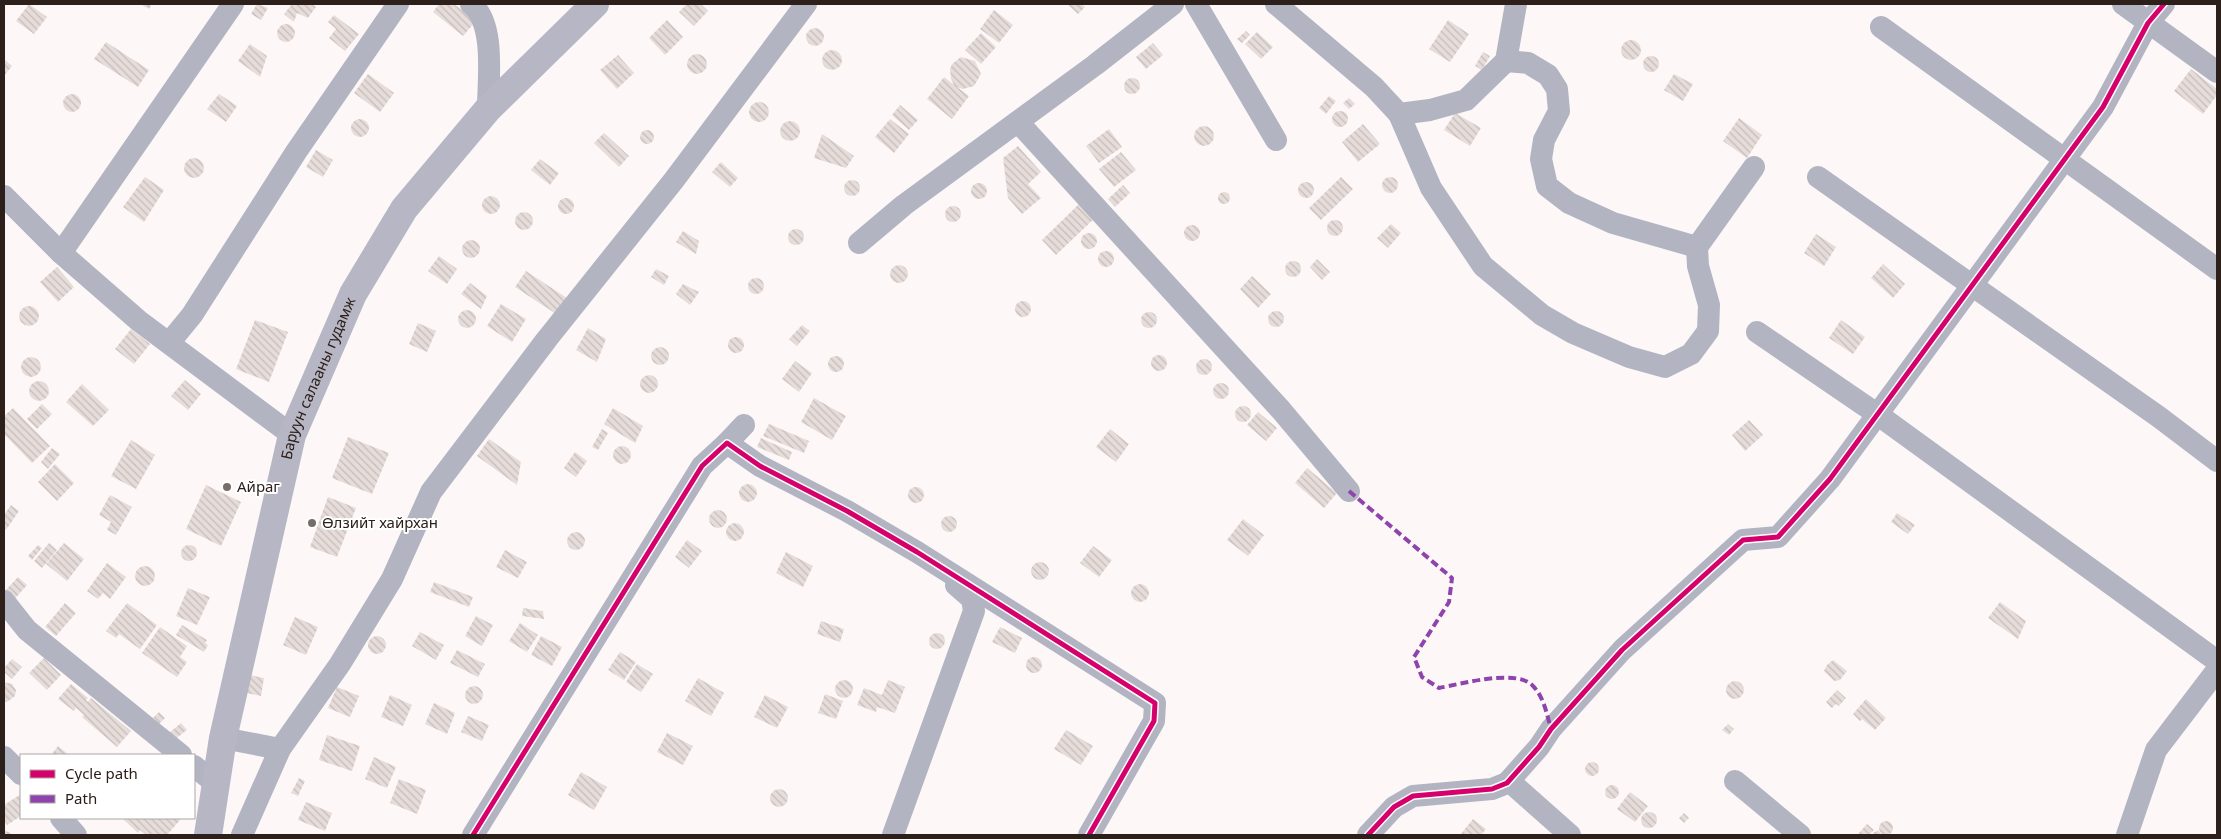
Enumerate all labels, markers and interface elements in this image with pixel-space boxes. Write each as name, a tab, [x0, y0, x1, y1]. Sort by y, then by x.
street label: Баруун салааны гудамж	[276, 293, 360, 461]
place label: Айраг	[237, 476, 280, 496]
marker: Айраг	[221, 481, 233, 493]
place label: Өлзийт хайрхан	[322, 512, 438, 532]
marker: Өлзийт хайрхан	[306, 517, 318, 529]
legend	[20, 754, 195, 819]
text: Cycle path	[65, 763, 138, 783]
text: Path	[65, 788, 97, 808]

